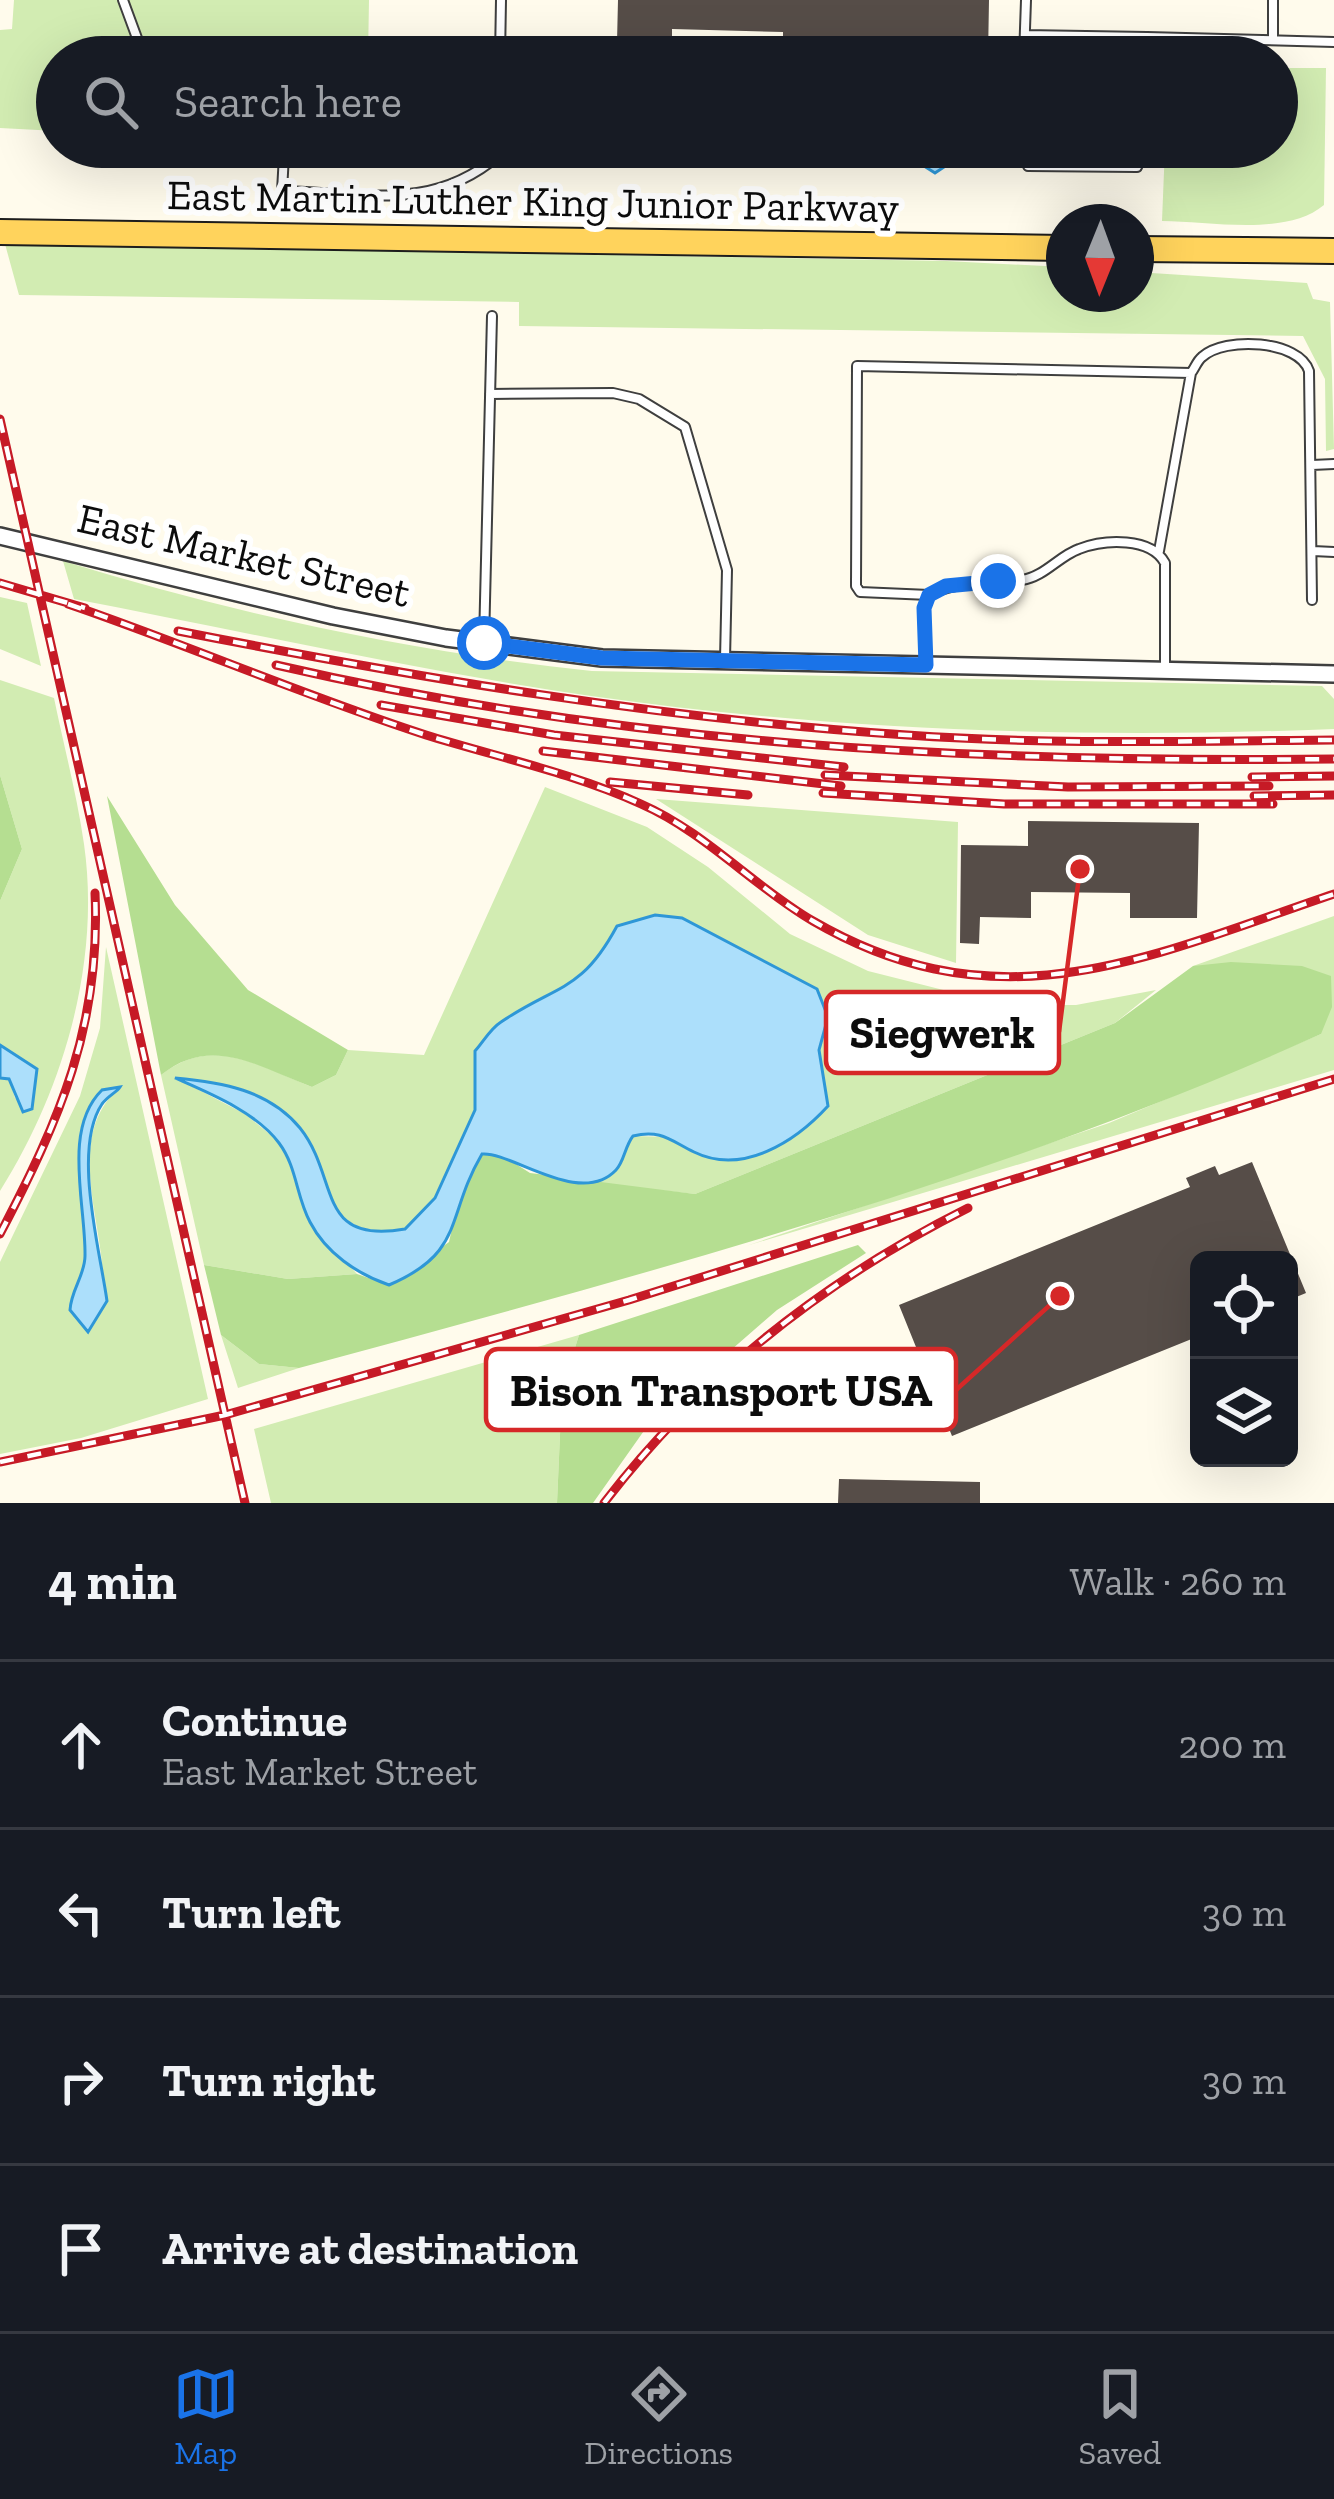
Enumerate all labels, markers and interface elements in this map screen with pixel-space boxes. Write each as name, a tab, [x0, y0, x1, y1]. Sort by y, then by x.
search box	[36, 36, 1298, 168]
icon: search	[78, 69, 144, 135]
text: Search here	[174, 75, 402, 129]
street label: East Martin Luther King Junior Parkway	[167, 169, 900, 233]
north arrow	[1046, 204, 1154, 312]
street label: East Market Street	[73, 492, 416, 618]
route end	[971, 554, 1025, 608]
route start	[457, 616, 511, 670]
callout: Siegwerk	[826, 992, 1059, 1073]
text: Siegwerk	[849, 1006, 1035, 1060]
map controls	[1190, 1251, 1298, 1467]
button: locate	[1190, 1251, 1298, 1359]
callout: Bison Transport USA	[486, 1349, 956, 1430]
button: layers	[1190, 1359, 1298, 1467]
text: Bison Transport USA	[510, 1364, 932, 1418]
text: 4 min	[48, 1551, 177, 1612]
text: Walk · 260 m	[1070, 1558, 1286, 1605]
text: Continue	[162, 1694, 347, 1748]
icon: ahead	[48, 1712, 114, 1778]
text: 200 m	[1178, 1721, 1286, 1768]
text: East Market Street	[162, 1748, 477, 1795]
icon: left	[48, 1880, 114, 1946]
text: Turn left	[162, 1886, 340, 1940]
text: 30 m	[1202, 1889, 1286, 1936]
icon: right	[48, 2048, 114, 2114]
text: Turn right	[162, 2054, 375, 2108]
text: 30 m	[1202, 2057, 1286, 2104]
icon: arrive	[48, 2216, 114, 2282]
text: Arrive at destination	[162, 2222, 578, 2276]
tab: Map	[173, 2361, 239, 2472]
tab: Directions	[584, 2361, 733, 2472]
tab: Saved	[1079, 2361, 1161, 2472]

